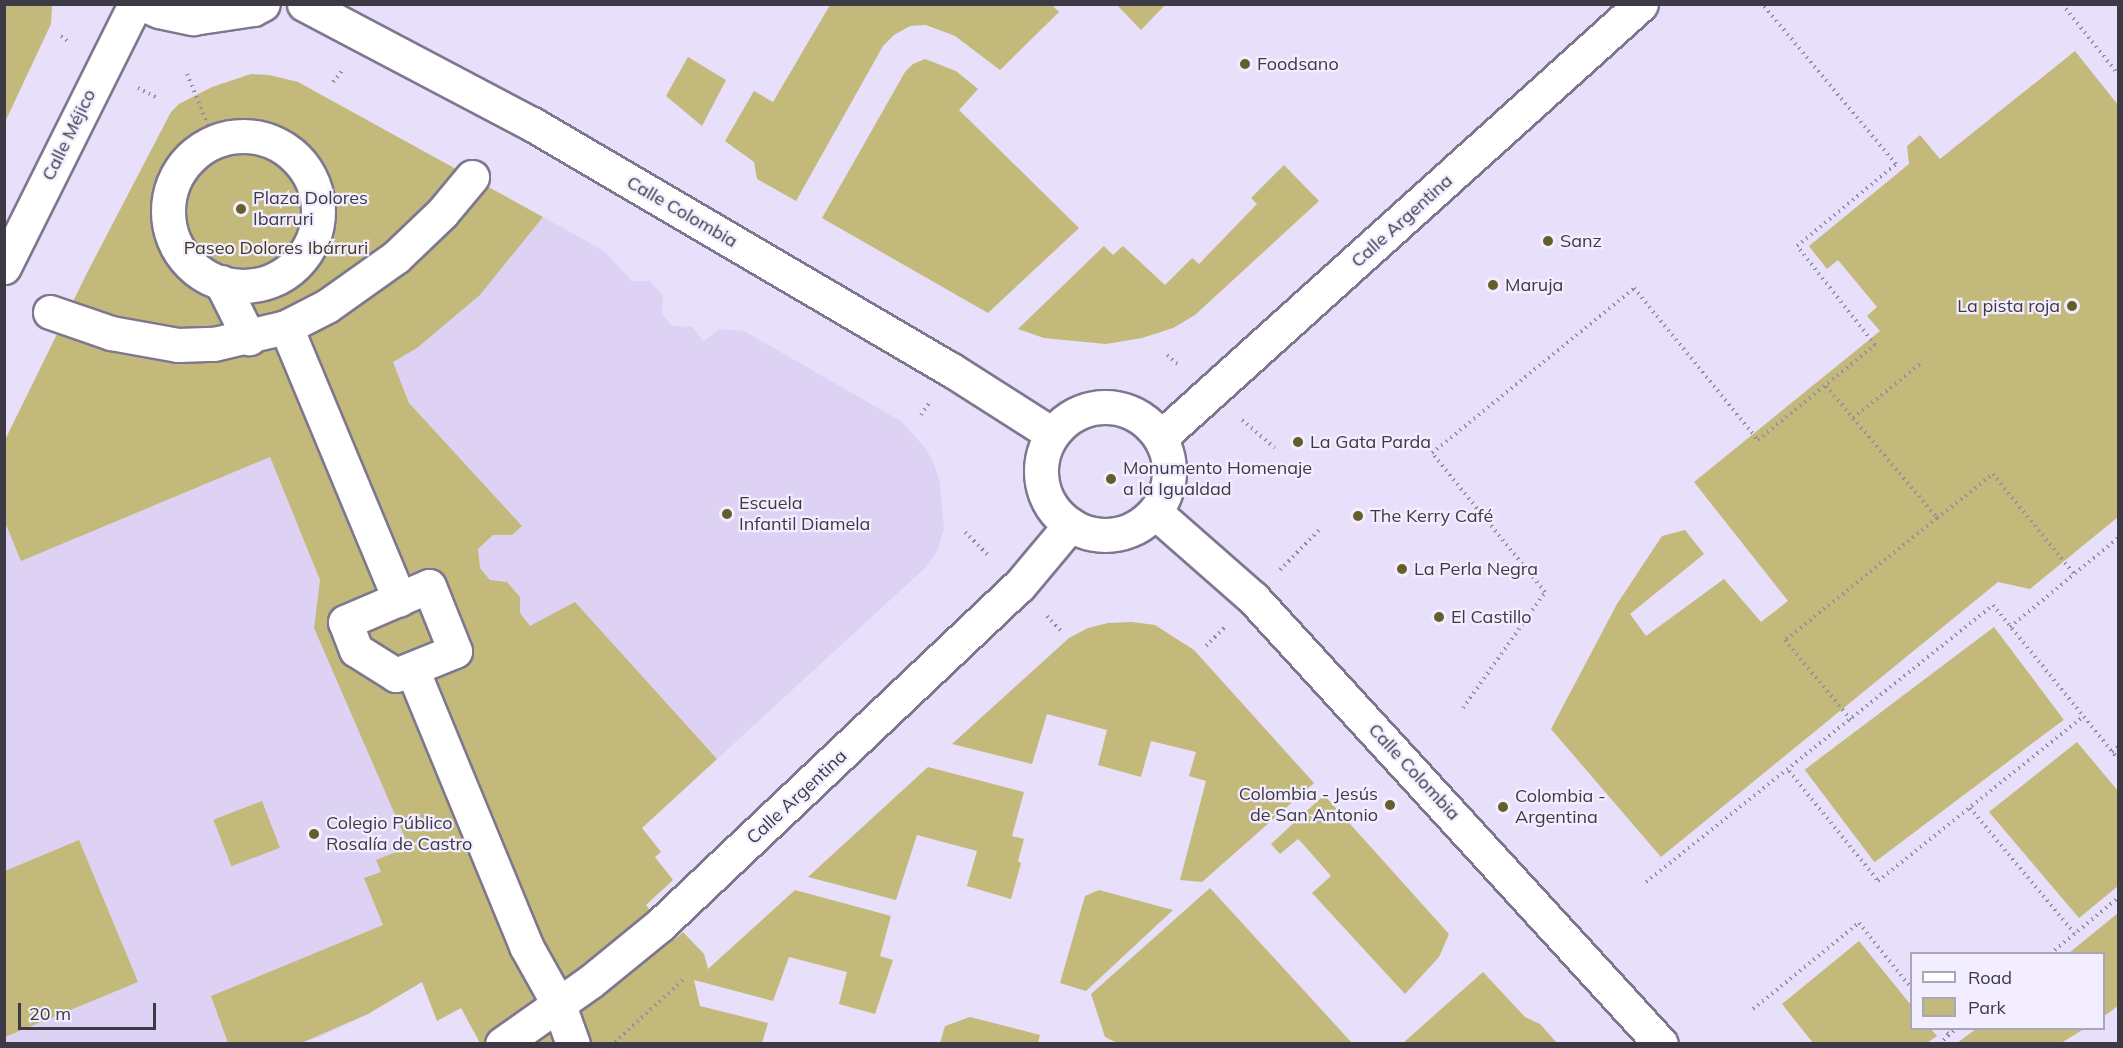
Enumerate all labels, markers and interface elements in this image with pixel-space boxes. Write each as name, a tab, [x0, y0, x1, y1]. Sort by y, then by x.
place label: Foodsano	[1257, 53, 1339, 75]
marker: Foodsano	[1238, 57, 1252, 71]
street label: Calle Méjico	[38, 86, 100, 184]
street label: Calle Argentina	[1347, 170, 1457, 272]
street label: Calle Colombia	[623, 172, 741, 252]
place label: Plaza Dolores Ibarruri	[253, 188, 368, 230]
marker: Plaza Dolores Ibarruri	[234, 202, 248, 216]
place label: Sanz	[1560, 230, 1602, 252]
marker: Sanz	[1541, 234, 1555, 248]
park label: Paseo Dolores Ibárruri	[184, 237, 368, 259]
place label: Maruja	[1505, 274, 1563, 296]
marker: Maruja	[1486, 278, 1500, 292]
place label: La pista roja	[1957, 295, 2060, 317]
marker: La pista roja	[2065, 299, 2079, 313]
place label: La Gata Parda	[1310, 431, 1431, 453]
marker: La Gata Parda	[1291, 435, 1305, 449]
place label: Monumento Homenaje a la Igualdad	[1123, 458, 1312, 500]
marker: Monumento Homenaje a la Igualdad	[1104, 472, 1118, 486]
place label: Escuela Infantil Diamela	[739, 493, 870, 536]
place label: The Kerry Café	[1370, 505, 1493, 527]
marker: Escuela Infantil Diamela	[720, 507, 734, 521]
marker: The Kerry Café	[1351, 509, 1365, 523]
place label: La Perla Negra	[1414, 558, 1538, 580]
marker: La Perla Negra	[1395, 562, 1409, 576]
place label: El Castillo	[1451, 606, 1532, 628]
marker: El Castillo	[1432, 610, 1446, 624]
street label: Calle Colombia	[1364, 719, 1464, 825]
street label: Calle Argentina	[743, 745, 851, 849]
place label: Colombia - Jesús de San Antonio	[1239, 784, 1378, 826]
place label: Colombia - Argentina	[1515, 786, 1606, 828]
marker: Colombia - Jesús de San Antonio	[1383, 798, 1397, 812]
marker: Colombia - Argentina	[1496, 800, 1510, 814]
place label: Colegio Público Rosalía de Castro	[326, 813, 472, 856]
marker: Colegio Público Rosalía de Castro	[307, 827, 321, 841]
legend	[1910, 952, 2105, 1030]
text: Road	[1968, 966, 2012, 989]
scale bar	[21, 991, 159, 1029]
text: Park	[1968, 996, 2006, 1019]
text: 20 m	[29, 1002, 71, 1025]

